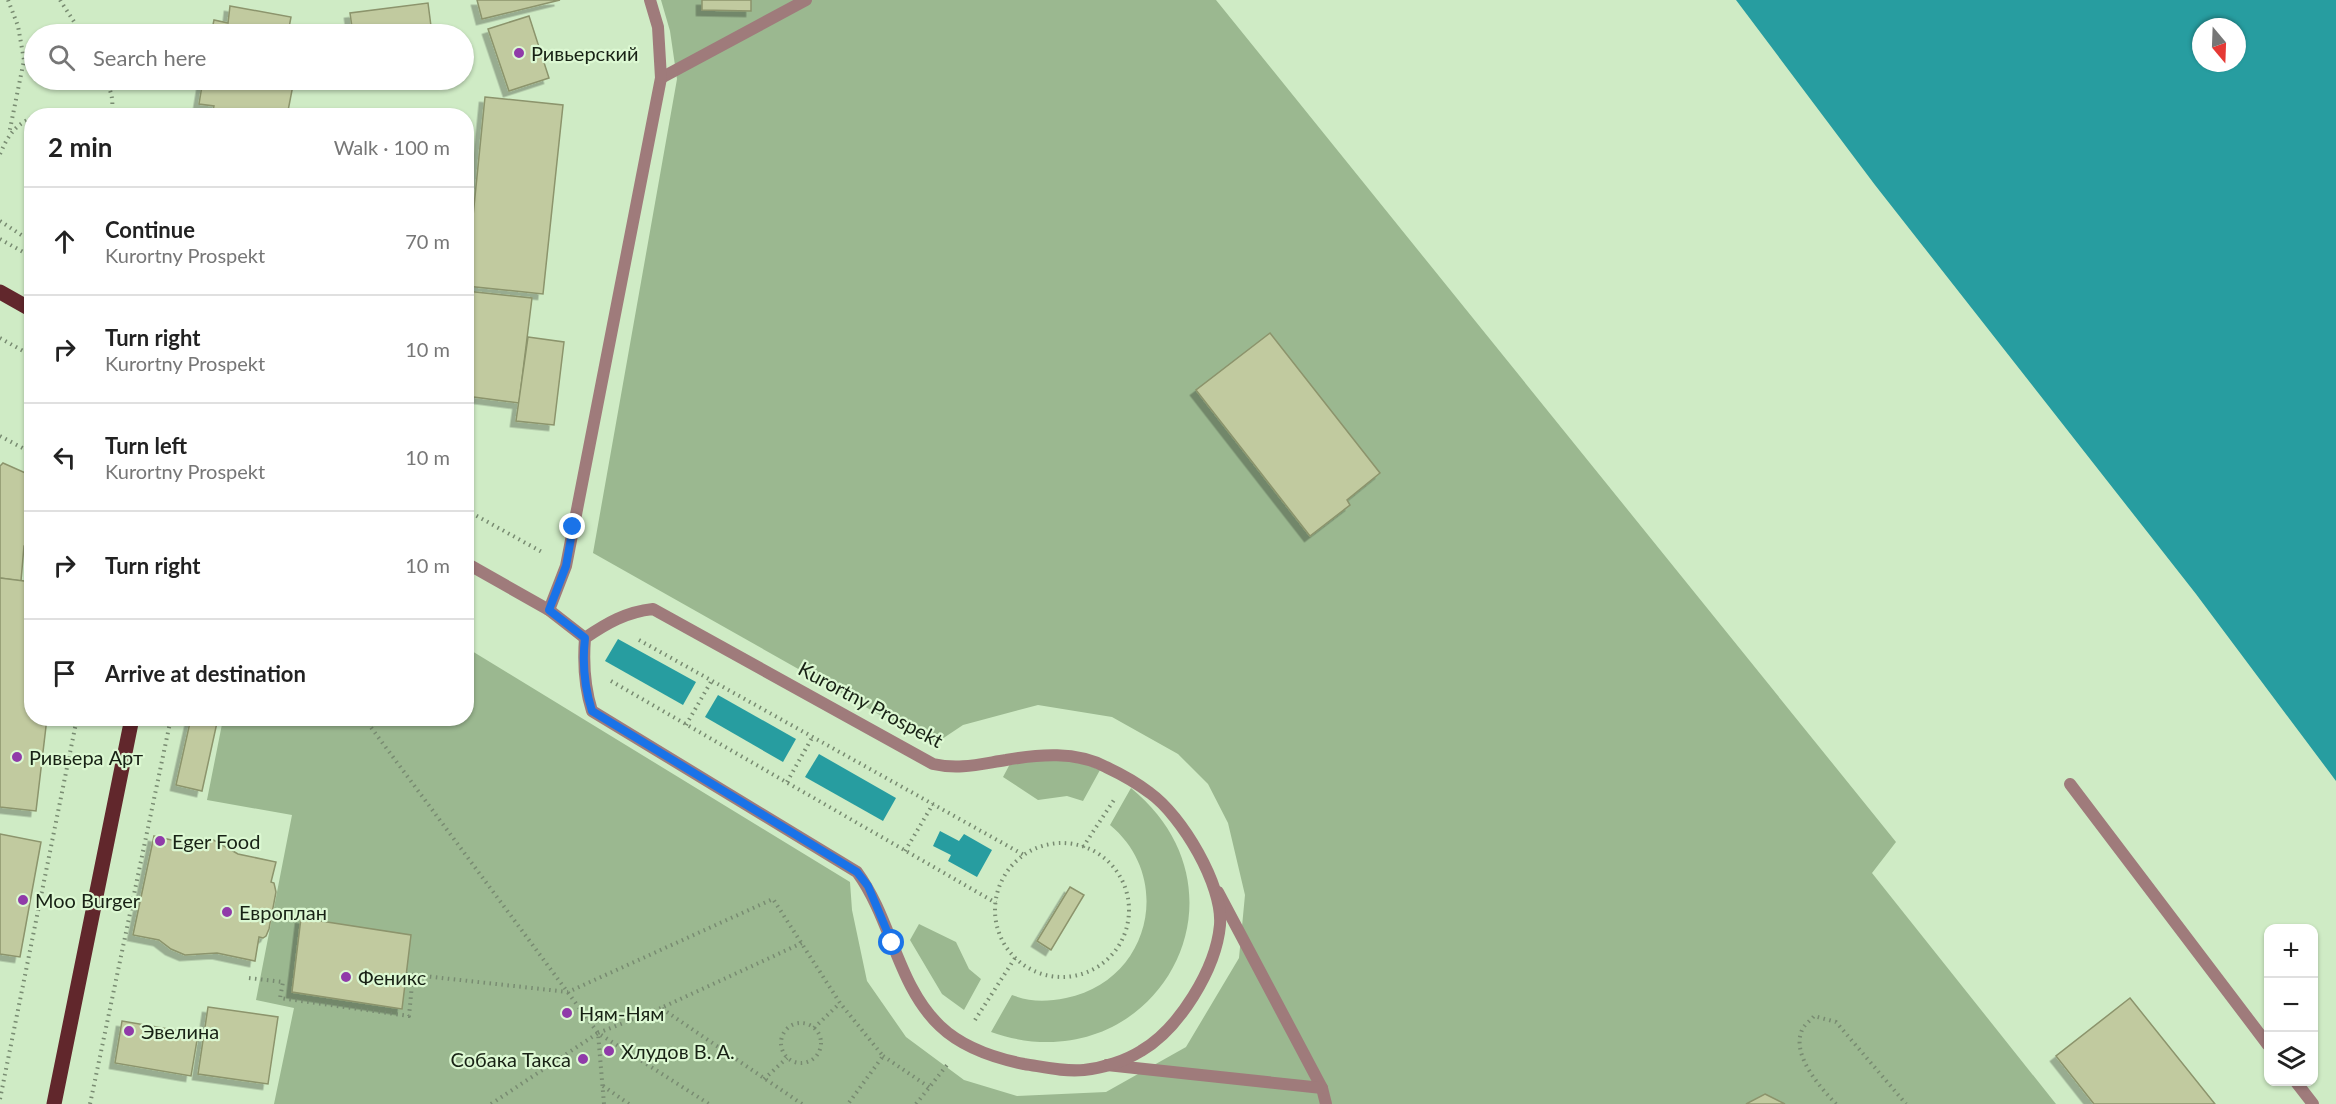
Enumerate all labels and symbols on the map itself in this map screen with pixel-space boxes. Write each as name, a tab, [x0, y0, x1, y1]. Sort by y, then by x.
north arrow	[2192, 18, 2246, 72]
place label: Ривьерский	[531, 41, 639, 65]
marker: Ривьерский	[512, 46, 526, 60]
route end	[559, 513, 585, 539]
street label: Kurortny Prospekt	[795, 656, 947, 752]
place label: Ривьера Арт	[29, 745, 143, 769]
marker: Ривьера Арт	[10, 750, 24, 764]
place label: Eger Food	[172, 829, 260, 853]
marker: Eger Food	[153, 834, 167, 848]
place label: Moo Burger	[35, 888, 141, 912]
marker: Moo Burger	[16, 893, 30, 907]
place label: Европлан	[239, 900, 327, 924]
marker: Европлан	[220, 905, 234, 919]
route start	[878, 929, 904, 955]
place label: Феникс	[358, 965, 427, 989]
marker: Феникс	[339, 970, 353, 984]
place label: Ням-Ням	[579, 1001, 664, 1025]
marker: Ням-Ням	[560, 1006, 574, 1020]
place label: Эвелина	[141, 1019, 219, 1043]
marker: Эвелина	[122, 1024, 136, 1038]
place label: Хлудов В. А.	[621, 1039, 735, 1063]
marker: Хлудов В. А.	[602, 1044, 616, 1058]
place label: Собака Такса	[451, 1047, 571, 1071]
marker: Собака Такса	[576, 1052, 590, 1066]

